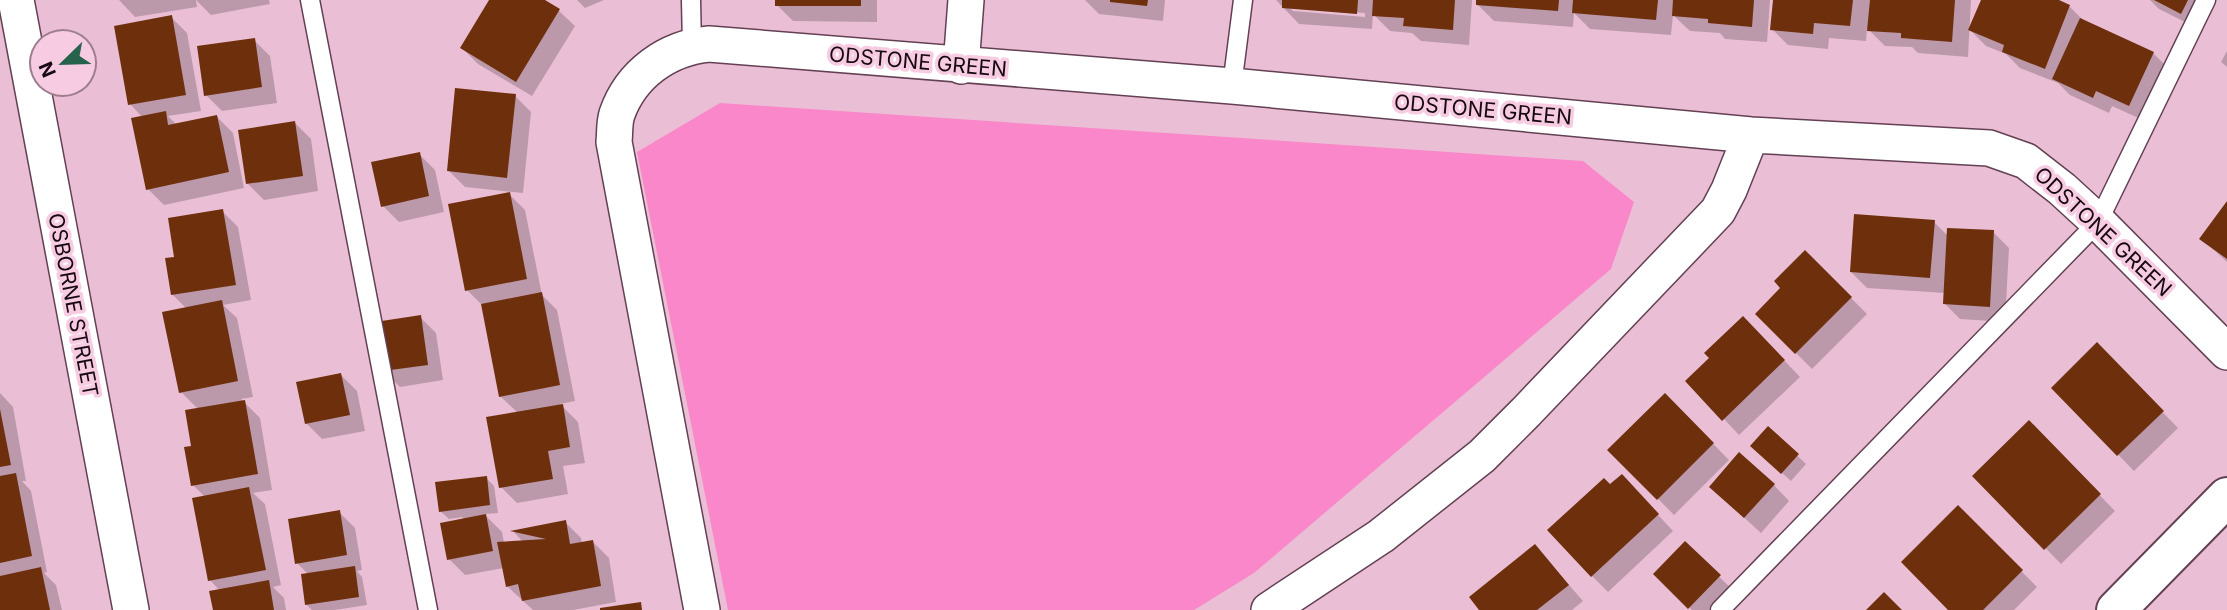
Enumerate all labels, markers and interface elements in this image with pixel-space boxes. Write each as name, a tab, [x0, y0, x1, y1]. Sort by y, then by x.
north arrow	[28, 28, 98, 98]
street label: ODSTONE GREEN	[828, 41, 1008, 82]
text: N	[34, 58, 61, 81]
street label: ODSTONE GREEN	[1393, 89, 1573, 130]
street label: ODSTONE GREEN	[2030, 162, 2177, 302]
street label: OSBORNE STREET	[43, 211, 104, 399]

